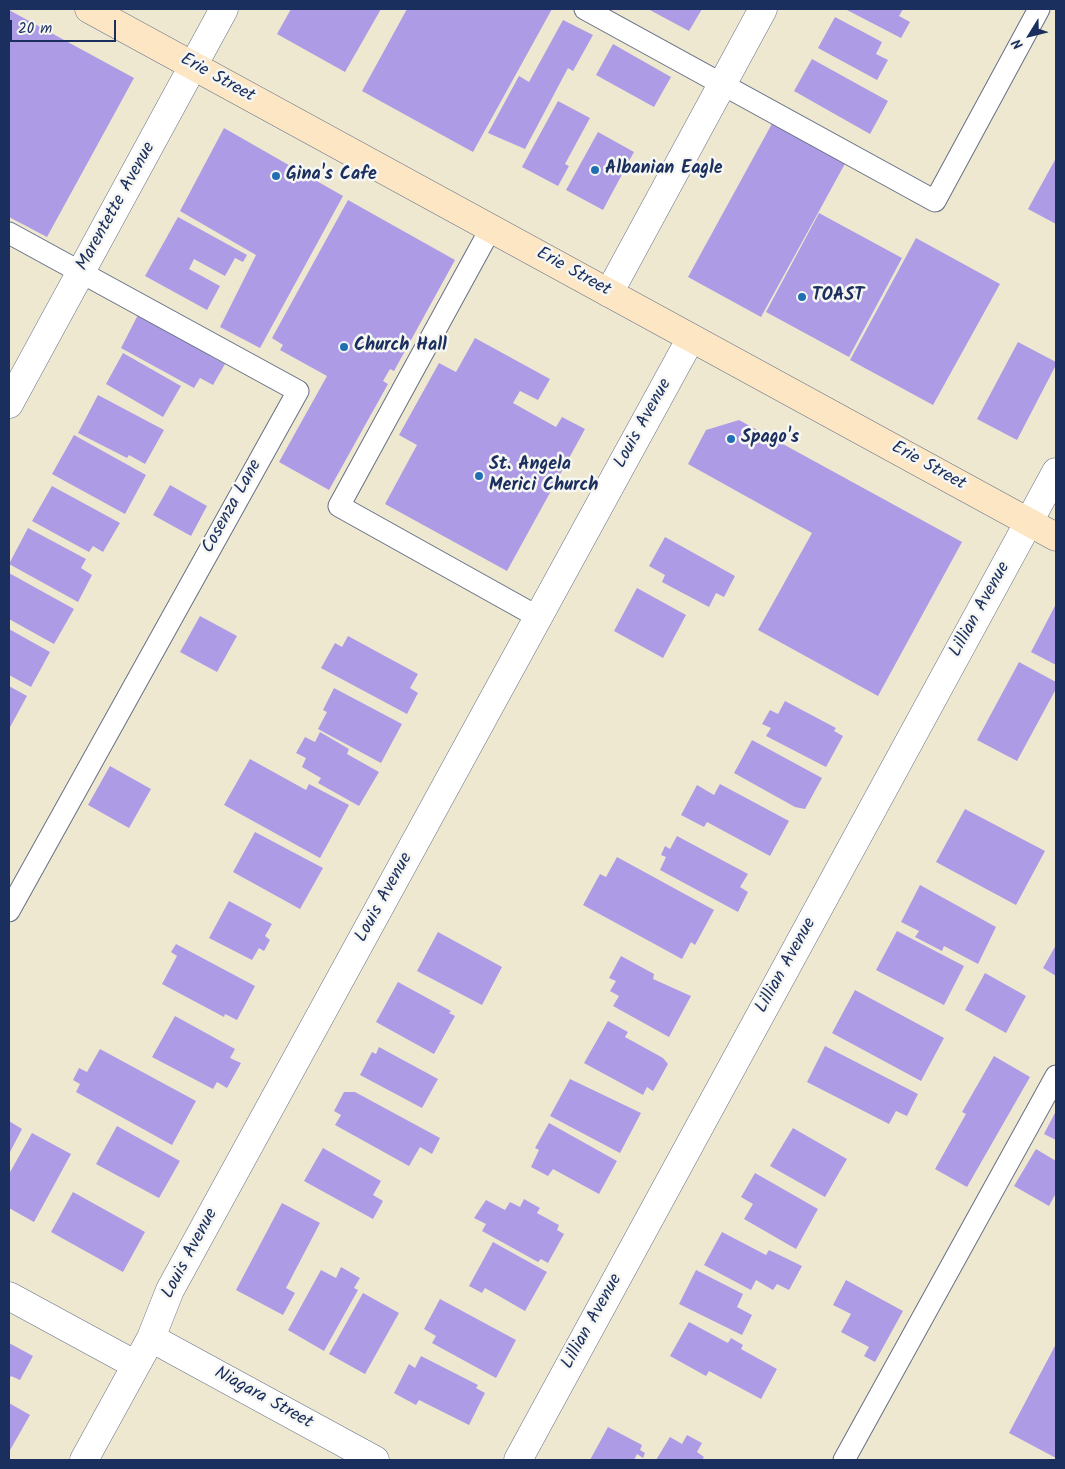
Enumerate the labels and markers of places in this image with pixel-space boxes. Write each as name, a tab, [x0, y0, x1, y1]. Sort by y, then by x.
place label: Albanian Eagle	[605, 159, 723, 181]
marker: Albanian Eagle	[589, 164, 601, 176]
place label: Gina's Cafe	[286, 165, 377, 187]
marker: Gina's Cafe	[270, 170, 282, 182]
place label: TOAST	[812, 286, 864, 308]
marker: TOAST	[796, 291, 808, 303]
place label: Church Hall	[354, 336, 447, 358]
marker: Church Hall	[338, 341, 350, 353]
place label: Spago's	[741, 428, 799, 450]
marker: Spago's	[725, 433, 737, 445]
place label: St. Angela Merici Church	[489, 455, 598, 498]
marker: St. Angela Merici Church	[473, 470, 485, 482]

